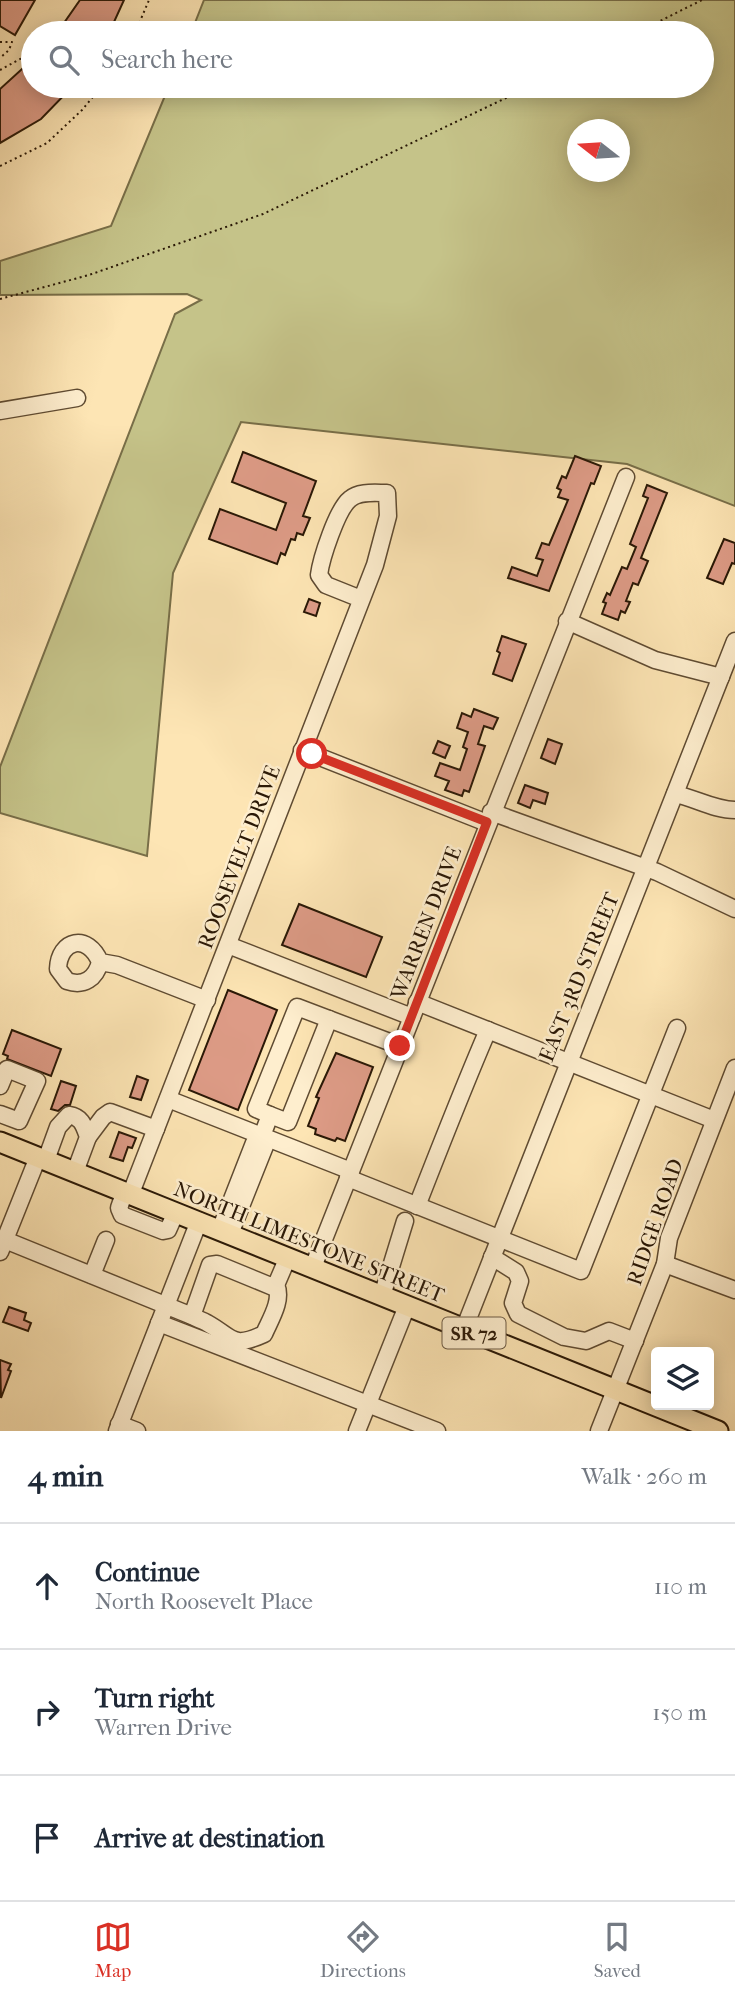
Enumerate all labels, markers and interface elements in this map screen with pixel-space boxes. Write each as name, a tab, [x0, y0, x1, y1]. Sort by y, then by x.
search box	[21, 21, 714, 98]
icon: search	[45, 41, 83, 79]
text: Search here	[101, 44, 233, 75]
north arrow	[567, 119, 630, 182]
route start	[296, 738, 327, 769]
street label: ROOSEVELT DRIVE	[193, 762, 285, 952]
street label: WARREN DRIVE	[385, 843, 466, 1004]
street label: EAST 3RD STREET	[534, 888, 624, 1065]
route end	[384, 1030, 415, 1061]
street label: RIDGE ROAD	[622, 1156, 688, 1288]
street label: NORTH LIMESTONE STREET	[170, 1177, 448, 1308]
road number: SR 72	[442, 1317, 505, 1348]
map controls	[651, 1347, 714, 1410]
button: layers	[651, 1347, 714, 1410]
text: 4 min	[28, 1459, 103, 1494]
text: Walk · 260 m	[582, 1463, 707, 1490]
text: Continue	[95, 1557, 200, 1588]
icon: ahead	[28, 1567, 66, 1605]
text: 110 m	[654, 1573, 707, 1600]
text: North Roosevelt Place	[95, 1588, 313, 1615]
text: Turn right	[95, 1683, 215, 1714]
icon: right	[28, 1693, 66, 1731]
text: 150 m	[652, 1699, 707, 1726]
text: Warren Drive	[95, 1714, 232, 1741]
icon: arrive	[28, 1819, 66, 1857]
text: Arrive at destination	[95, 1823, 325, 1854]
tab: Map	[94, 1918, 132, 1982]
tab: Directions	[320, 1918, 406, 1982]
tab: Saved	[594, 1918, 641, 1982]

